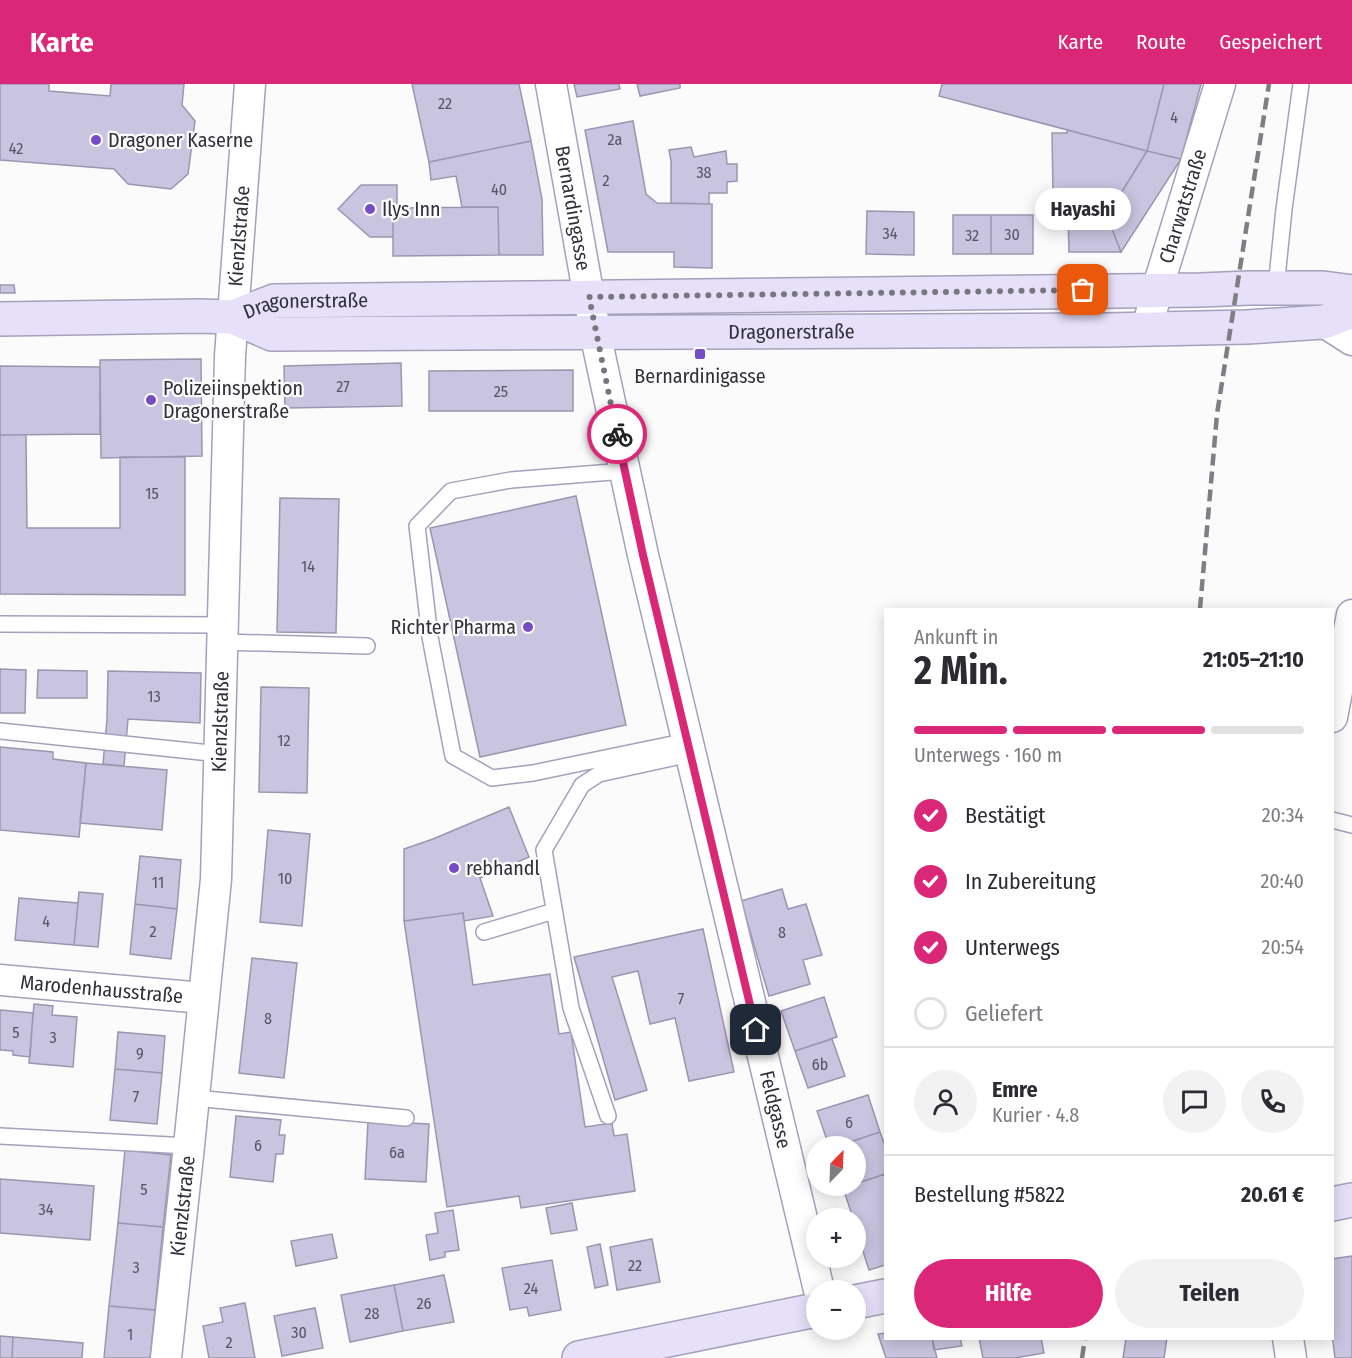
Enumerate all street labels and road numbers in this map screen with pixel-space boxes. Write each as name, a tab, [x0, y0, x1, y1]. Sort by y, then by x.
street label: Bernardingasse	[550, 144, 596, 272]
street label: Charwatstraße	[1154, 146, 1211, 266]
street label: Kienzlstraße	[223, 185, 254, 287]
street label: Dragonerstraße	[240, 288, 368, 324]
street label: Dragonerstraße	[728, 319, 855, 344]
street label: Kienzlstraße	[207, 671, 234, 773]
street label: Marodenhausstraße	[19, 970, 184, 1008]
street label: Feldgasse	[755, 1068, 797, 1151]
street label: Kienzlstraße	[165, 1154, 200, 1257]

